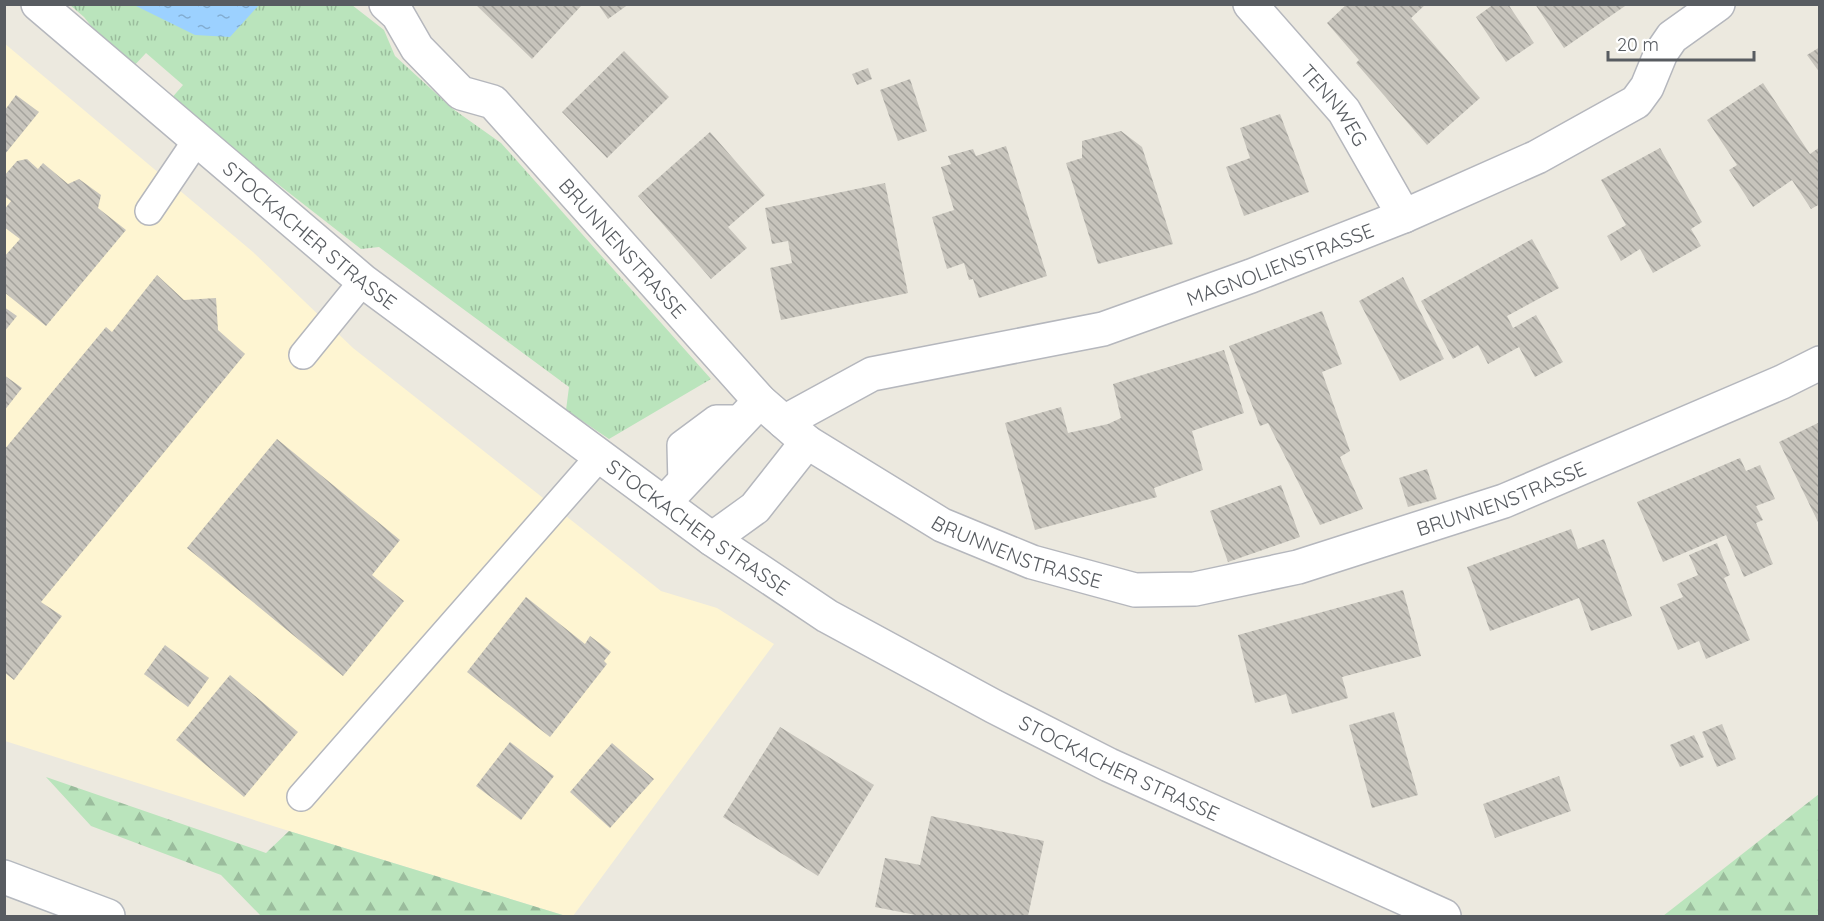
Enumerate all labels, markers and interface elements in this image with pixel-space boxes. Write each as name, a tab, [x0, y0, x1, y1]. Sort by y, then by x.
scale bar	[1608, 24, 1754, 62]
text: 20 m	[1617, 33, 1659, 56]
street label: TENNWEG	[1296, 58, 1374, 150]
street label: STOCKACHER STRASSE	[218, 155, 402, 315]
street label: BRUNNENSTRASSE	[554, 173, 692, 323]
street label: MAGNOLIENSTRASSE	[1183, 217, 1377, 311]
street label: STOCKACHER STRASSE	[602, 453, 795, 600]
street label: BRUNNENSTRASSE	[1413, 455, 1590, 541]
street label: BRUNNENSTRASSE	[927, 509, 1105, 593]
street label: STOCKACHER STRASSE	[1015, 709, 1224, 826]

